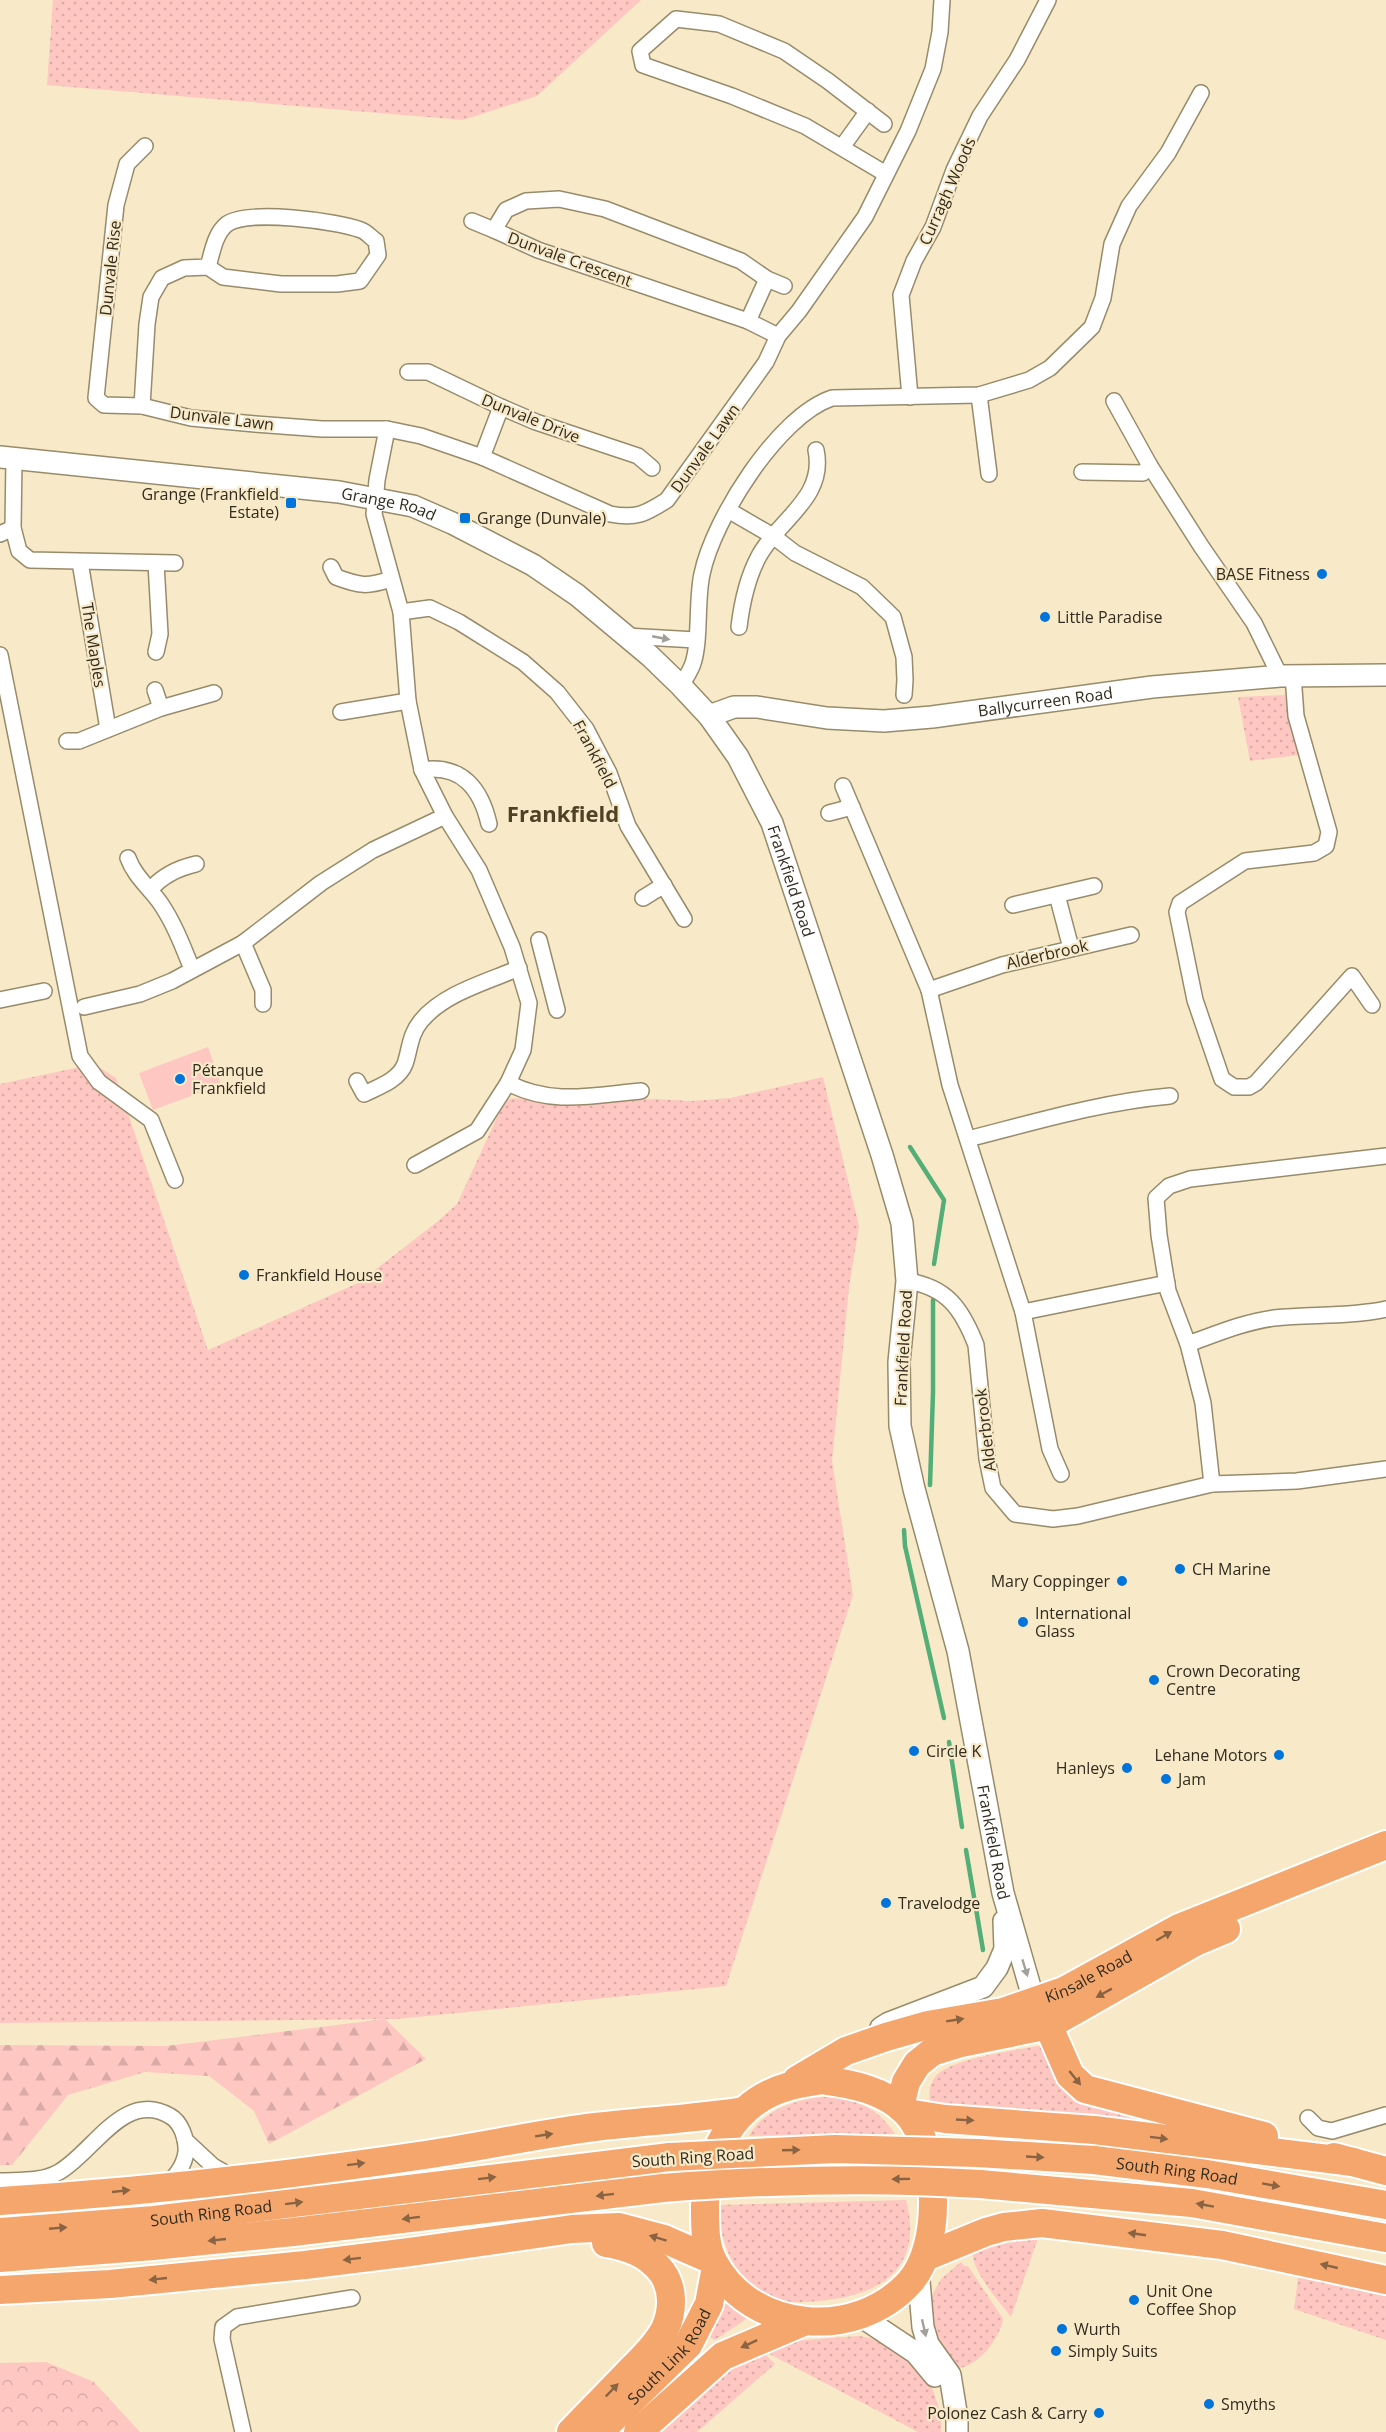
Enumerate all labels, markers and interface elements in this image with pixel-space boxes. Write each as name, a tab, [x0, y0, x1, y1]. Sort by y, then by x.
street label: Curragh Woods	[913, 134, 981, 248]
street label: Dunvale Rise	[94, 219, 126, 317]
street label: Dunvale Crescent	[505, 226, 635, 292]
street label: Dunvale Drive	[478, 388, 584, 448]
street label: Dunvale Lawn	[665, 399, 745, 497]
street label: Dunvale Lawn	[169, 401, 275, 435]
street label: Grange Road	[340, 482, 440, 526]
place label: Grange (Frankfield Estate)	[141, 483, 279, 523]
marker: Grange (Frankfield Estate)	[284, 496, 298, 510]
place label: Grange (Dunvale)	[477, 507, 607, 529]
marker: Grange (Dunvale)	[458, 511, 472, 525]
place label: BASE Fitness	[1216, 563, 1310, 585]
marker: BASE Fitness	[1315, 567, 1329, 581]
street label: The Maples	[76, 601, 112, 689]
place label: Little Paradise	[1057, 606, 1162, 628]
marker: Little Paradise	[1038, 610, 1052, 624]
one-way arrow	[652, 634, 671, 643]
street label: Ballycurreen Road	[976, 681, 1114, 722]
street label: Frankfield	[568, 716, 622, 792]
district label: Frankfield	[507, 798, 619, 828]
street label: Frankfield Road	[762, 822, 820, 940]
street label: Alderbrook	[1004, 934, 1091, 974]
place label: Pétanque Frankfield	[192, 1059, 266, 1099]
marker: Pétanque Frankfield	[173, 1072, 187, 1086]
place label: Frankfield House	[256, 1264, 382, 1286]
marker: Frankfield House	[237, 1268, 251, 1282]
street label: Frankfield Road	[889, 1289, 917, 1407]
street label: Alderbrook	[969, 1387, 1001, 1473]
place label: CH Marine	[1192, 1558, 1271, 1580]
marker: CH Marine	[1173, 1562, 1187, 1576]
place label: Mary Coppinger	[991, 1570, 1110, 1592]
marker: Mary Coppinger	[1115, 1574, 1129, 1588]
place label: International Glass	[1035, 1602, 1131, 1642]
marker: International Glass	[1016, 1615, 1030, 1629]
place label: Crown Decorating Centre	[1166, 1660, 1300, 1700]
marker: Crown Decorating Centre	[1147, 1673, 1161, 1687]
place label: Circle K	[926, 1740, 982, 1762]
marker: Circle K	[907, 1744, 921, 1758]
place label: Lehane Motors	[1155, 1744, 1267, 1766]
marker: Lehane Motors	[1272, 1748, 1286, 1762]
place label: Hanleys	[1056, 1757, 1115, 1779]
marker: Hanleys	[1120, 1761, 1134, 1775]
place label: Jam	[1176, 1768, 1206, 1790]
marker: Jam	[1159, 1772, 1173, 1786]
street label: Frankfield Road	[972, 1783, 1015, 1902]
place label: Travelodge	[898, 1892, 980, 1914]
marker: Travelodge	[879, 1896, 893, 1910]
one-way arrow	[1156, 1931, 1173, 1941]
street label: Kinsale Road	[1042, 1945, 1136, 2008]
one-way arrow	[1021, 1959, 1030, 1977]
one-way arrow	[1096, 1988, 1113, 1998]
one-way arrow	[946, 2015, 965, 2024]
one-way arrow	[1068, 2070, 1081, 2086]
one-way arrow	[956, 2115, 975, 2124]
one-way arrow	[535, 2131, 554, 2140]
one-way arrow	[1150, 2133, 1169, 2143]
street label: South Ring Road	[631, 2142, 755, 2172]
one-way arrow	[781, 2146, 800, 2155]
one-way arrow	[1026, 2152, 1045, 2161]
street label: South Ring Road	[1115, 2152, 1240, 2190]
one-way arrow	[347, 2159, 366, 2168]
one-way arrow	[478, 2174, 497, 2183]
one-way arrow	[892, 2175, 911, 2184]
one-way arrow	[1261, 2181, 1280, 2190]
one-way arrow	[112, 2186, 131, 2196]
one-way arrow	[595, 2190, 614, 2200]
street label: South Ring Road	[149, 2195, 273, 2231]
one-way arrow	[285, 2198, 304, 2208]
one-way arrow	[1195, 2200, 1214, 2209]
one-way arrow	[401, 2214, 420, 2223]
one-way arrow	[49, 2223, 68, 2233]
one-way arrow	[1127, 2229, 1146, 2238]
one-way arrow	[649, 2233, 667, 2242]
one-way arrow	[208, 2235, 227, 2245]
one-way arrow	[342, 2254, 361, 2264]
one-way arrow	[1320, 2261, 1338, 2271]
one-way arrow	[148, 2274, 167, 2284]
place label: Unit One Coffee Shop	[1146, 2280, 1237, 2320]
marker: Unit One Coffee Shop	[1127, 2293, 1141, 2307]
street label: South Link Road	[622, 2304, 716, 2409]
place label: Wurth	[1074, 2318, 1121, 2340]
one-way arrow	[920, 2319, 930, 2337]
marker: Wurth	[1055, 2322, 1069, 2336]
one-way arrow	[739, 2339, 757, 2349]
place label: Simply Suits	[1068, 2340, 1158, 2362]
marker: Simply Suits	[1049, 2344, 1063, 2358]
one-way arrow	[604, 2384, 618, 2398]
place label: Smyths	[1221, 2393, 1276, 2415]
marker: Smyths	[1202, 2397, 1216, 2411]
place label: Polonez Cash & Carry	[927, 2402, 1088, 2424]
marker: Polonez Cash & Carry	[1092, 2406, 1106, 2420]

